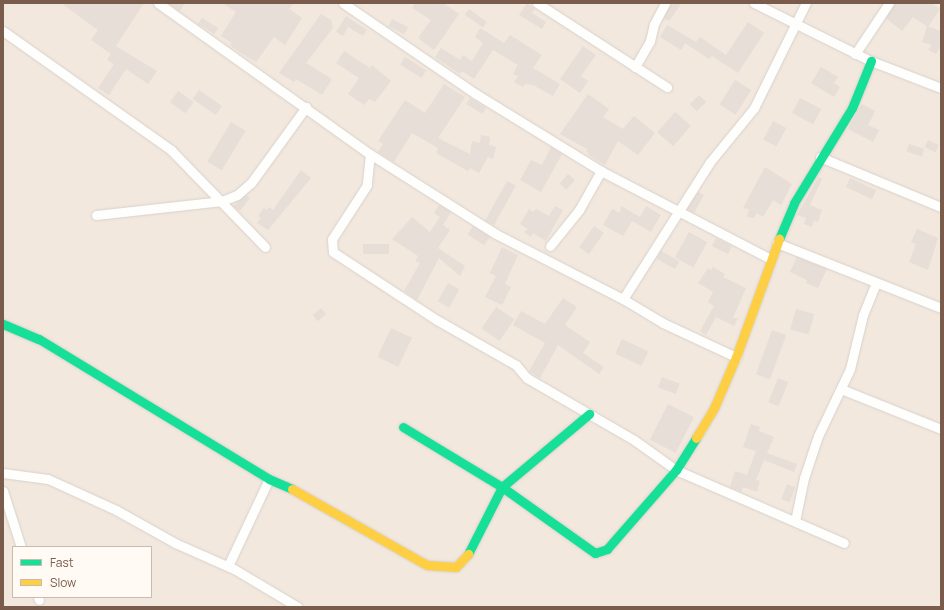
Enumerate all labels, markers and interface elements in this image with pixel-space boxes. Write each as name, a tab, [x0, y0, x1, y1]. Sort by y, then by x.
legend	[12, 546, 152, 598]
text: Fast	[50, 554, 74, 571]
text: Slow	[50, 574, 76, 591]

